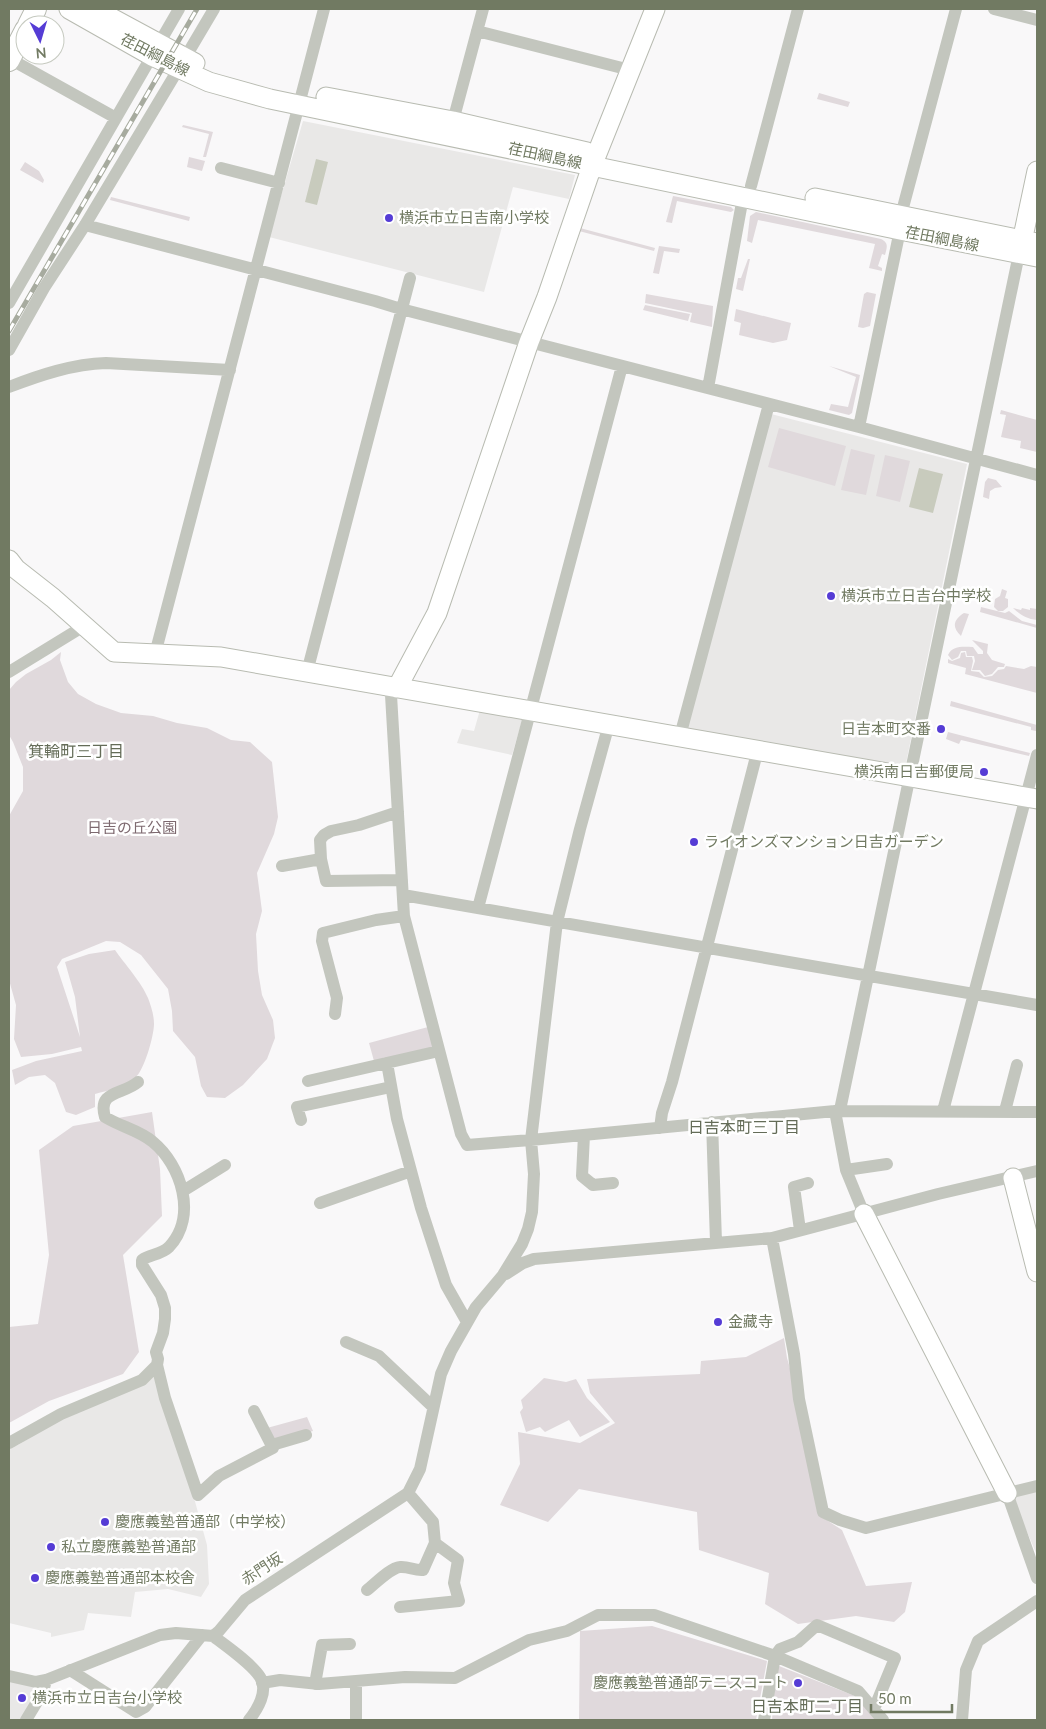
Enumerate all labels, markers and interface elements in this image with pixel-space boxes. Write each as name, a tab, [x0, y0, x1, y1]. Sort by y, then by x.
north arrow	[15, 15, 65, 65]
street label: 荏田綱島線	[118, 29, 193, 79]
text: N	[35, 45, 47, 62]
street label: 荏田綱島線	[507, 138, 584, 172]
place label: 横浜市立日吉南小学校	[399, 208, 549, 226]
marker: 横浜市立日吉南小学校	[383, 212, 395, 224]
street label: 荏田綱島線	[904, 222, 981, 254]
place label: 横浜市立日吉台中学校	[841, 586, 991, 604]
marker: 横浜市立日吉台中学校	[825, 590, 837, 602]
place label: 日吉本町交番	[841, 719, 931, 737]
marker: 日吉本町交番	[935, 723, 947, 735]
district label: 箕輪町三丁目	[28, 741, 124, 760]
place label: 横浜南日吉郵便局	[854, 762, 974, 780]
marker: 横浜南日吉郵便局	[978, 766, 990, 778]
park label: 日吉の丘公園	[87, 818, 177, 836]
place label: ライオンズマンション日吉ガーデン	[704, 832, 944, 850]
marker: ライオンズマンション日吉ガーデン	[688, 836, 700, 848]
district label: 日吉本町三丁目	[688, 1117, 800, 1136]
place label: 金藏寺	[728, 1312, 773, 1330]
marker: 金藏寺	[712, 1316, 724, 1328]
place label: 慶應義塾普通部（中学校）	[115, 1512, 295, 1530]
marker: 慶應義塾普通部（中学校）	[99, 1516, 111, 1528]
place label: 私立慶應義塾普通部	[61, 1537, 196, 1555]
marker: 私立慶應義塾普通部	[45, 1541, 57, 1553]
street label: 赤門坂	[238, 1548, 285, 1588]
place label: 慶應義塾普通部本校舎	[45, 1568, 195, 1586]
marker: 慶應義塾普通部本校舎	[29, 1572, 41, 1584]
place label: 慶應義塾普通部テニスコート	[593, 1673, 788, 1691]
marker: 慶應義塾普通部テニスコート	[792, 1677, 804, 1689]
scale bar	[871, 1682, 952, 1714]
place label: 横浜市立日吉台小学校	[32, 1688, 182, 1706]
text: 50 m	[878, 1689, 912, 1707]
marker: 横浜市立日吉台小学校	[16, 1692, 28, 1704]
district label: 日吉本町二丁目	[751, 1696, 863, 1715]

